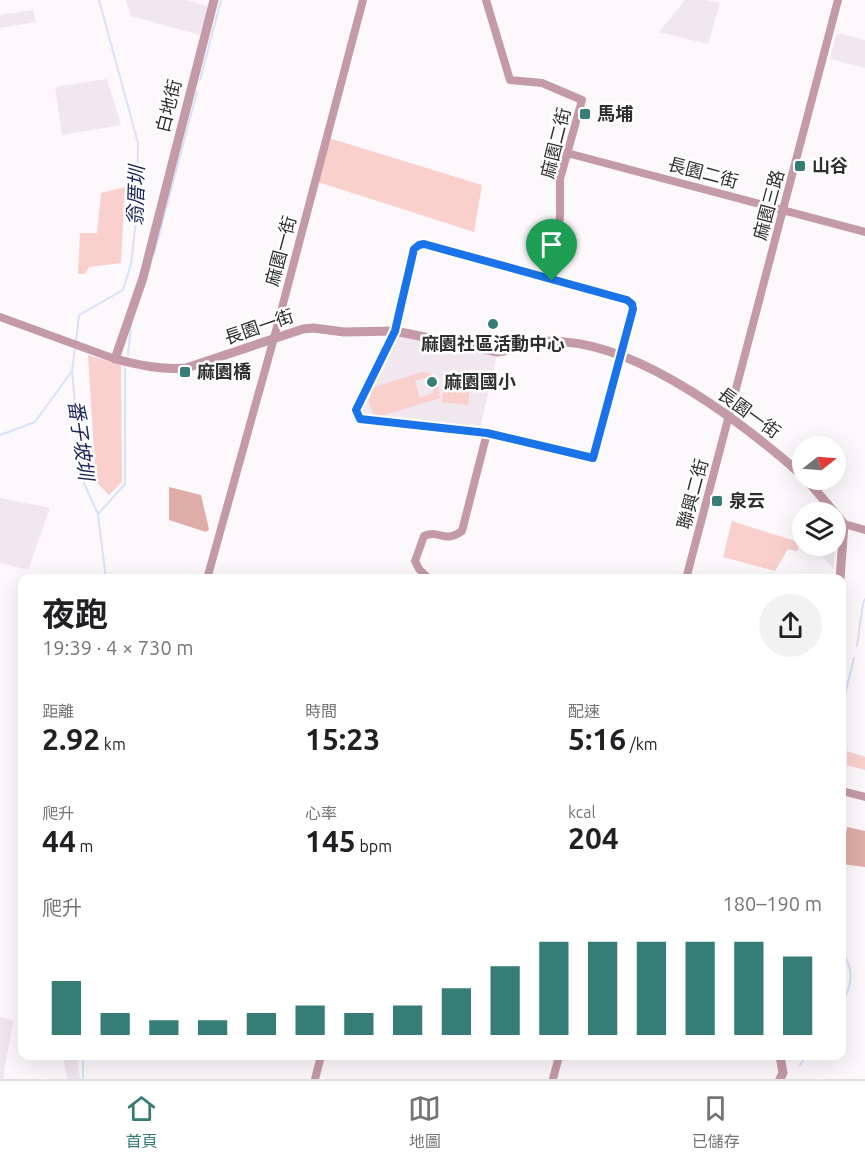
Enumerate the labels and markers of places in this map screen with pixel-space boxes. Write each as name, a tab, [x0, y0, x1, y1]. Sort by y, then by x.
place label: 馬埔	[597, 103, 633, 123]
marker: 馬埔	[578, 107, 592, 121]
place label: 山谷	[812, 155, 848, 175]
marker: 山谷	[793, 159, 807, 173]
pin	[526, 219, 577, 281]
marker: 麻園社區活動中心	[486, 317, 500, 331]
place label: 麻園社區活動中心	[421, 333, 565, 353]
place label: 麻園橋	[197, 361, 251, 381]
marker: 麻園橋	[178, 365, 192, 379]
place label: 麻園國小	[444, 371, 516, 391]
marker: 麻園國小	[425, 375, 439, 389]
place label: 泉云	[729, 490, 765, 510]
marker: 泉云	[710, 494, 724, 508]

